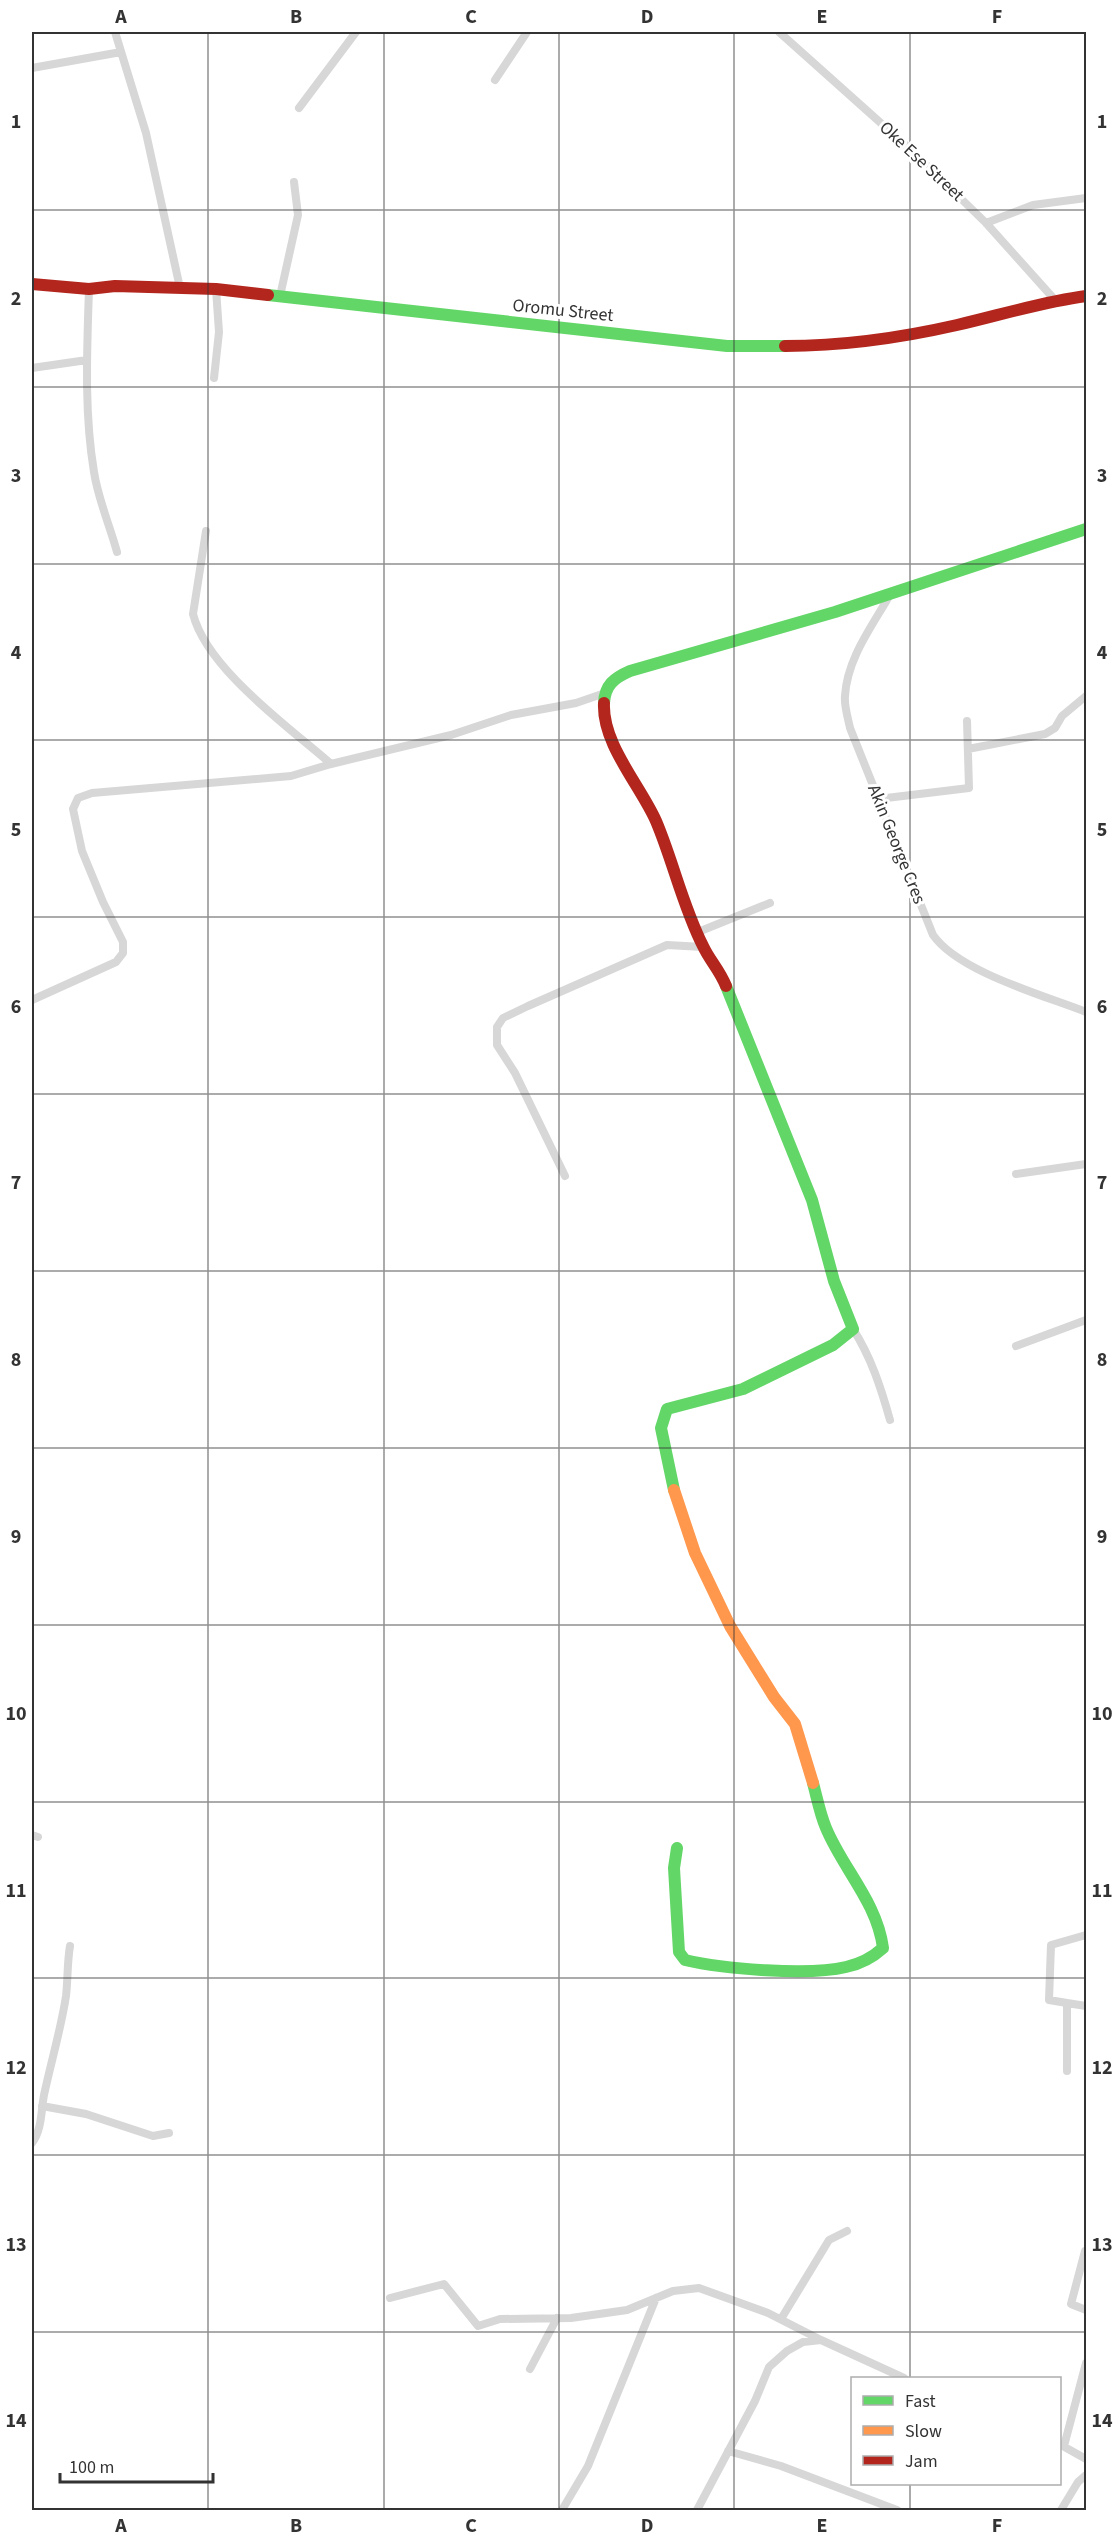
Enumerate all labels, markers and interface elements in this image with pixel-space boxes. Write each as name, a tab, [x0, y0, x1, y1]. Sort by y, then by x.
text: A	[114, 3, 127, 31]
text: B	[290, 3, 302, 31]
text: C	[465, 3, 477, 31]
text: D	[641, 3, 653, 31]
text: E	[817, 3, 827, 31]
text: F	[992, 3, 1002, 31]
text: 1	[11, 108, 21, 136]
text: 1	[1097, 108, 1107, 136]
street label: Oke Ese Street	[874, 115, 970, 207]
text: 2	[11, 285, 21, 313]
text: 2	[1097, 285, 1107, 313]
street label: Oromu Street	[511, 293, 615, 328]
text: 3	[11, 462, 21, 490]
text: 3	[1097, 462, 1107, 490]
text: 4	[11, 639, 22, 667]
text: 4	[1097, 639, 1108, 667]
street label: Akin George Cres	[861, 781, 932, 908]
text: 5	[11, 816, 21, 844]
text: 5	[1097, 816, 1107, 844]
text: 6	[11, 993, 21, 1021]
text: 6	[1097, 993, 1107, 1021]
text: 7	[11, 1169, 21, 1197]
text: 7	[1097, 1169, 1107, 1197]
text: 8	[11, 1346, 21, 1374]
text: 8	[1097, 1346, 1107, 1374]
text: 9	[11, 1523, 21, 1551]
text: 9	[1097, 1523, 1107, 1551]
text: 10	[5, 1700, 27, 1728]
text: 10	[1091, 1700, 1113, 1728]
text: 11	[5, 1877, 27, 1905]
text: 11	[1091, 1877, 1113, 1905]
text: 12	[5, 2054, 27, 2082]
text: 12	[1091, 2054, 1113, 2082]
text: 13	[5, 2231, 27, 2259]
text: 13	[1091, 2231, 1113, 2259]
legend	[851, 2377, 1061, 2485]
text: Fast	[905, 2389, 936, 2414]
text: 14	[5, 2407, 27, 2435]
text: 14	[1091, 2407, 1113, 2435]
text: Slow	[905, 2419, 942, 2444]
scale bar	[60, 2446, 213, 2484]
text: Jam	[905, 2449, 938, 2474]
text: 100 m	[69, 2455, 114, 2480]
text: A	[114, 2512, 127, 2540]
text: B	[290, 2512, 302, 2540]
text: C	[465, 2512, 477, 2540]
text: D	[641, 2512, 653, 2540]
text: E	[817, 2512, 827, 2540]
text: F	[992, 2512, 1002, 2540]

